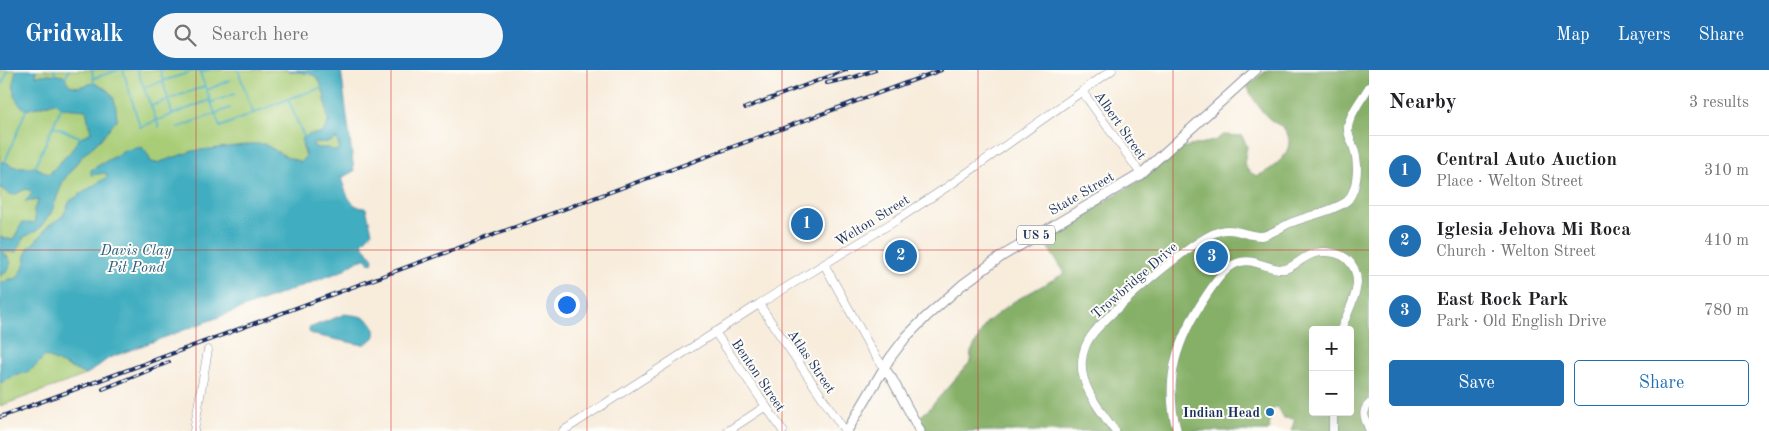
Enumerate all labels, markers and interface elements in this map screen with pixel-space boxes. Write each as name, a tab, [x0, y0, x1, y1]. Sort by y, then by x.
search box	[153, 13, 503, 58]
icon: search	[171, 21, 199, 49]
text: Gridwalk	[25, 23, 123, 47]
text: Search here	[211, 26, 309, 45]
text: Map	[1556, 26, 1590, 44]
text: Layers	[1618, 26, 1670, 44]
text: Share	[1698, 26, 1744, 44]
street label: Albert Street	[1092, 89, 1149, 162]
text: Nearby	[1389, 92, 1457, 113]
text: 3 results	[1689, 95, 1749, 111]
text: Central Auto Auction	[1436, 151, 1617, 170]
text: 1	[1400, 163, 1410, 179]
text: 310 m	[1704, 163, 1749, 179]
street label: State Street	[1046, 170, 1117, 218]
text: Place · Welton Street	[1436, 174, 1583, 190]
street label: Welton Street	[833, 193, 912, 249]
pin: 1	[791, 205, 823, 243]
text: Iglesia Jehova Mi Roca	[1436, 221, 1631, 240]
road number: US 5	[1017, 226, 1055, 244]
text: 2	[1400, 233, 1410, 249]
text: 410 m	[1704, 233, 1749, 249]
pin: 2	[885, 237, 917, 275]
pin: 3	[1196, 238, 1228, 276]
street label: Trowbridge Drive	[1089, 240, 1180, 322]
water label: Davis Clay Pit Pond	[99, 244, 172, 276]
text: Church · Welton Street	[1436, 244, 1596, 260]
text: East Rock Park	[1436, 291, 1569, 310]
your location	[554, 292, 580, 318]
text: 3	[1400, 303, 1410, 319]
text: 780 m	[1704, 303, 1749, 319]
text: Park · Old English Drive	[1436, 314, 1606, 330]
map controls	[1309, 326, 1354, 416]
button: +	[1309, 326, 1354, 371]
street label: Atlas Street	[785, 327, 838, 396]
street label: Benton Street	[729, 337, 788, 414]
button: Save	[1389, 360, 1564, 406]
button: Share	[1574, 360, 1749, 406]
button: −	[1309, 371, 1354, 416]
place label: Indian Head	[1183, 406, 1260, 420]
marker: Indian Head	[1264, 406, 1276, 418]

